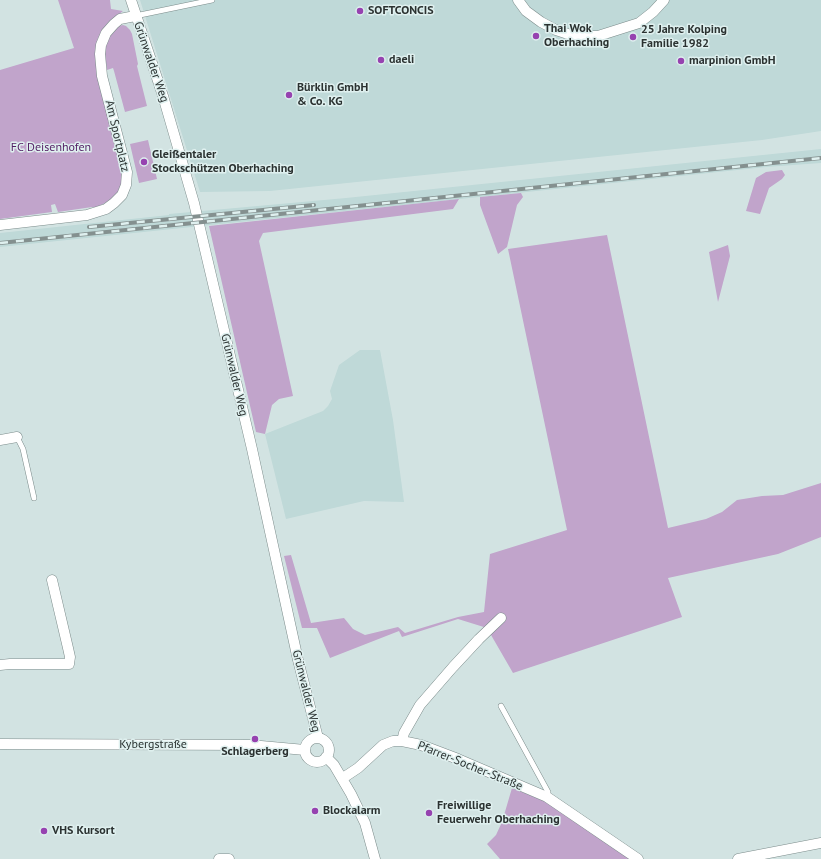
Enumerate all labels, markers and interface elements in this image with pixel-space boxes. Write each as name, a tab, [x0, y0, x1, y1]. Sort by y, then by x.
place label: SOFTCONCIS	[368, 4, 434, 18]
marker: SOFTCONCIS	[355, 6, 365, 16]
street label: Grünwalder Weg	[130, 20, 172, 104]
place label: Thai Wok Oberhaching	[544, 22, 609, 50]
place label: 25 Jahre Kolping Familie 1982	[641, 23, 727, 51]
marker: Thai Wok Oberhaching	[531, 31, 541, 41]
marker: 25 Jahre Kolping Familie 1982	[628, 32, 638, 42]
place label: daeli	[389, 53, 414, 67]
place label: marpinion GmbH	[689, 54, 776, 68]
marker: daeli	[376, 55, 386, 65]
marker: marpinion GmbH	[676, 56, 686, 66]
place label: Bürklin GmbH & Co. KG	[297, 81, 368, 109]
marker: Bürklin GmbH & Co. KG	[284, 90, 294, 100]
street label: Am Sportplatz	[102, 99, 132, 173]
park label: FC Deisenhofen	[11, 141, 91, 155]
place label: Gleißentaler Stockschützen Oberhaching	[152, 148, 294, 176]
marker: Gleißentaler Stockschützen Oberhaching	[139, 157, 149, 167]
street label: Grünwalder Weg	[217, 332, 251, 418]
street label: Grünwalder Weg	[289, 648, 323, 734]
marker: Schlagerberg	[250, 734, 260, 744]
street label: Kybergstraße	[119, 738, 187, 752]
street label: Pfarrer-Socher-Straße	[415, 738, 525, 794]
place label: Schlagerberg	[221, 745, 289, 759]
place label: Freiwillige Feuerwehr Oberhaching	[437, 799, 560, 827]
place label: Blockalarm	[323, 804, 380, 818]
marker: Blockalarm	[310, 806, 320, 816]
marker: Freiwillige Feuerwehr Oberhaching	[424, 808, 434, 818]
place label: VHS Kursort	[52, 824, 115, 838]
marker: VHS Kursort	[39, 826, 49, 836]

